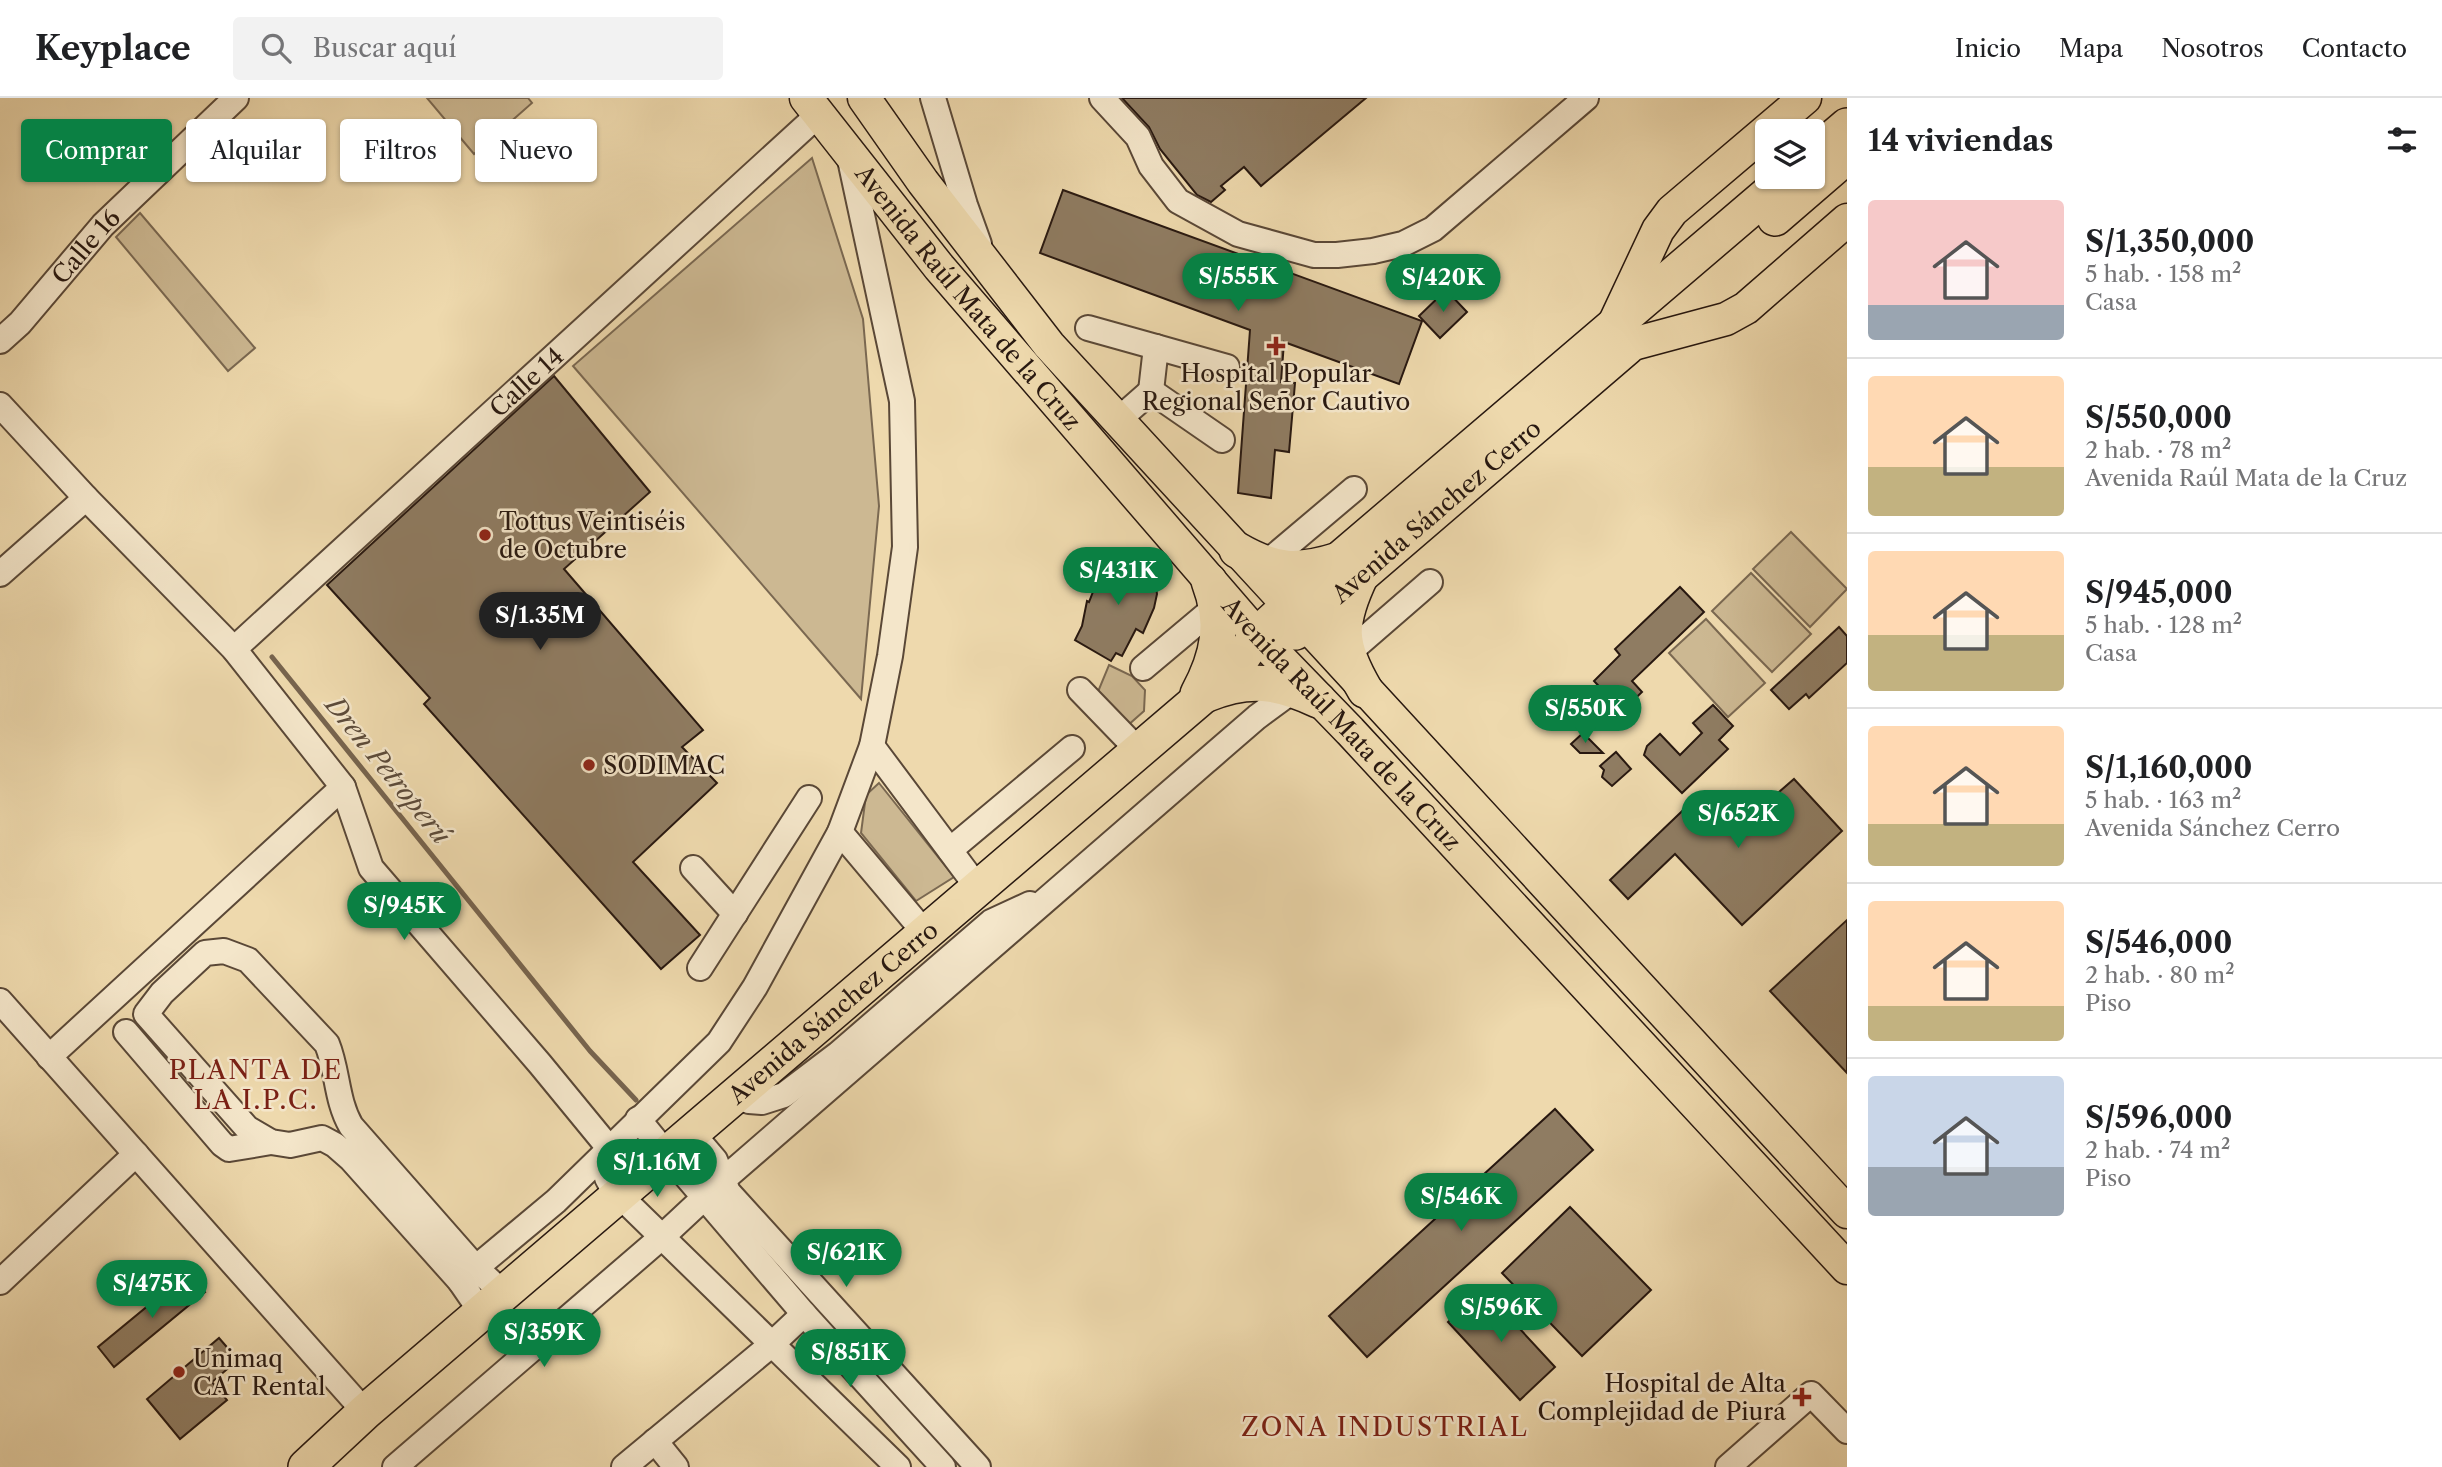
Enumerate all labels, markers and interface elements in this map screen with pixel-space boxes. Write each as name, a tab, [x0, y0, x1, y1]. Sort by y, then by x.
search box	[233, 17, 723, 80]
text: Keyplace	[35, 28, 191, 69]
icon: search	[257, 29, 295, 67]
text: Buscar aquí	[313, 32, 456, 64]
text: Inicio	[1955, 34, 2021, 63]
text: Mapa	[2059, 34, 2123, 63]
text: Nosotros	[2161, 34, 2264, 63]
text: Contacto	[2302, 34, 2407, 63]
chip: Comprar	[21, 119, 172, 182]
chip: Alquilar	[186, 119, 326, 182]
chip: Filtros	[340, 119, 461, 182]
chip: Nuevo	[475, 119, 597, 182]
map controls	[1755, 119, 1825, 189]
button: layers	[1755, 119, 1825, 189]
icon: filters	[2383, 121, 2421, 159]
text: 14 viviendas	[1868, 122, 2054, 159]
street label: Avenida Raúl Mata de la Cruz	[849, 158, 1087, 435]
street label: Calle 16	[45, 202, 126, 289]
text: S/1,350,000	[2085, 223, 2254, 260]
icon: home	[1924, 228, 2008, 312]
pin: S/555K	[1181, 254, 1295, 313]
pin: S/420K	[1386, 254, 1500, 314]
text: 5 hab. · 158 m²	[2085, 260, 2242, 288]
text: S/555K	[1198, 262, 1278, 290]
text: S/420K	[1402, 263, 1484, 291]
text: Casa	[2085, 288, 2137, 316]
marker: Hospital Popular Regional Señor Cautivo	[1266, 336, 1286, 356]
street label: Calle 14	[484, 341, 569, 423]
place label: Hospital Popular Regional Señor Cautivo	[1142, 359, 1410, 416]
text: S/550,000	[2085, 399, 2232, 436]
icon: home	[1924, 404, 2008, 488]
street label: Avenida Sánchez Cerro	[1325, 413, 1547, 609]
text: 2 hab. · 78 m²	[2085, 436, 2231, 464]
text: Avenida Raúl Mata de la Cruz	[2085, 464, 2407, 492]
place label: Tottus Veintiséis de Octubre	[499, 507, 685, 564]
marker: Tottus Veintiséis de Octubre	[477, 527, 493, 543]
pin: S/431K	[1061, 547, 1175, 607]
text: S/431K	[1079, 556, 1157, 584]
text: S/945,000	[2085, 574, 2233, 611]
icon: home	[1924, 579, 2008, 663]
street label: Avenida Raúl Mata de la Cruz	[1216, 590, 1467, 856]
pin: S/1.35M	[475, 592, 605, 652]
text: S/1.35M	[495, 601, 585, 629]
text: 5 hab. · 128 m²	[2085, 611, 2242, 639]
text: Casa	[2085, 639, 2137, 667]
pin: S/550K	[1528, 686, 1642, 745]
water label: Dren Petroperú	[317, 688, 458, 851]
text: S/550K	[1544, 694, 1626, 722]
text: S/1,160,000	[2085, 749, 2252, 786]
place label: SODIMAC	[603, 751, 725, 780]
icon: home	[1924, 754, 2008, 838]
marker: SODIMAC	[581, 757, 597, 773]
text: 5 hab. · 163 m²	[2085, 786, 2242, 814]
pin: S/652K	[1681, 790, 1795, 850]
text: S/652K	[1697, 799, 1779, 827]
text: Avenida Sánchez Cerro	[2085, 814, 2340, 842]
pin: S/945K	[347, 882, 461, 942]
text: S/945K	[363, 891, 445, 919]
street label: Avenida Sánchez Cerro	[721, 915, 943, 1110]
text: S/546,000	[2085, 924, 2232, 961]
icon: home	[1924, 929, 2008, 1013]
text: 2 hab. · 80 m²	[2085, 961, 2235, 989]
text: Piso	[2085, 989, 2131, 1017]
district label: PLANTA DE LA I.P.C.	[169, 1054, 343, 1116]
text: S/596,000	[2085, 1099, 2232, 1136]
icon: home	[1924, 1104, 2008, 1188]
text: 2 hab. · 74 m²	[2085, 1136, 2230, 1164]
pin: S/1.16M	[592, 1140, 722, 1199]
text: S/1.16M	[613, 1148, 701, 1176]
text: Piso	[2085, 1164, 2131, 1192]
pin: S/546K	[1404, 1174, 1518, 1233]
text: S/546K	[1420, 1182, 1502, 1210]
pin: S/621K	[789, 1230, 903, 1289]
text: S/621K	[807, 1238, 885, 1266]
pin: S/475K	[95, 1260, 209, 1320]
text: S/475K	[112, 1269, 192, 1297]
pin: S/596K	[1444, 1284, 1558, 1344]
text: S/596K	[1460, 1293, 1542, 1321]
pin: S/359K	[487, 1310, 601, 1369]
text: S/359K	[504, 1318, 584, 1346]
pin: S/851K	[793, 1330, 907, 1389]
text: S/851K	[811, 1338, 889, 1366]
place label: Unimaq CAT Rental	[193, 1344, 325, 1401]
marker: Unimaq CAT Rental	[171, 1364, 187, 1380]
place label: Hospital de Alta Complejidad de Piura	[1538, 1369, 1786, 1426]
marker: Hospital de Alta Complejidad de Piura	[1792, 1387, 1812, 1407]
district label: ZONA INDUSTRIAL	[1241, 1411, 1529, 1443]

